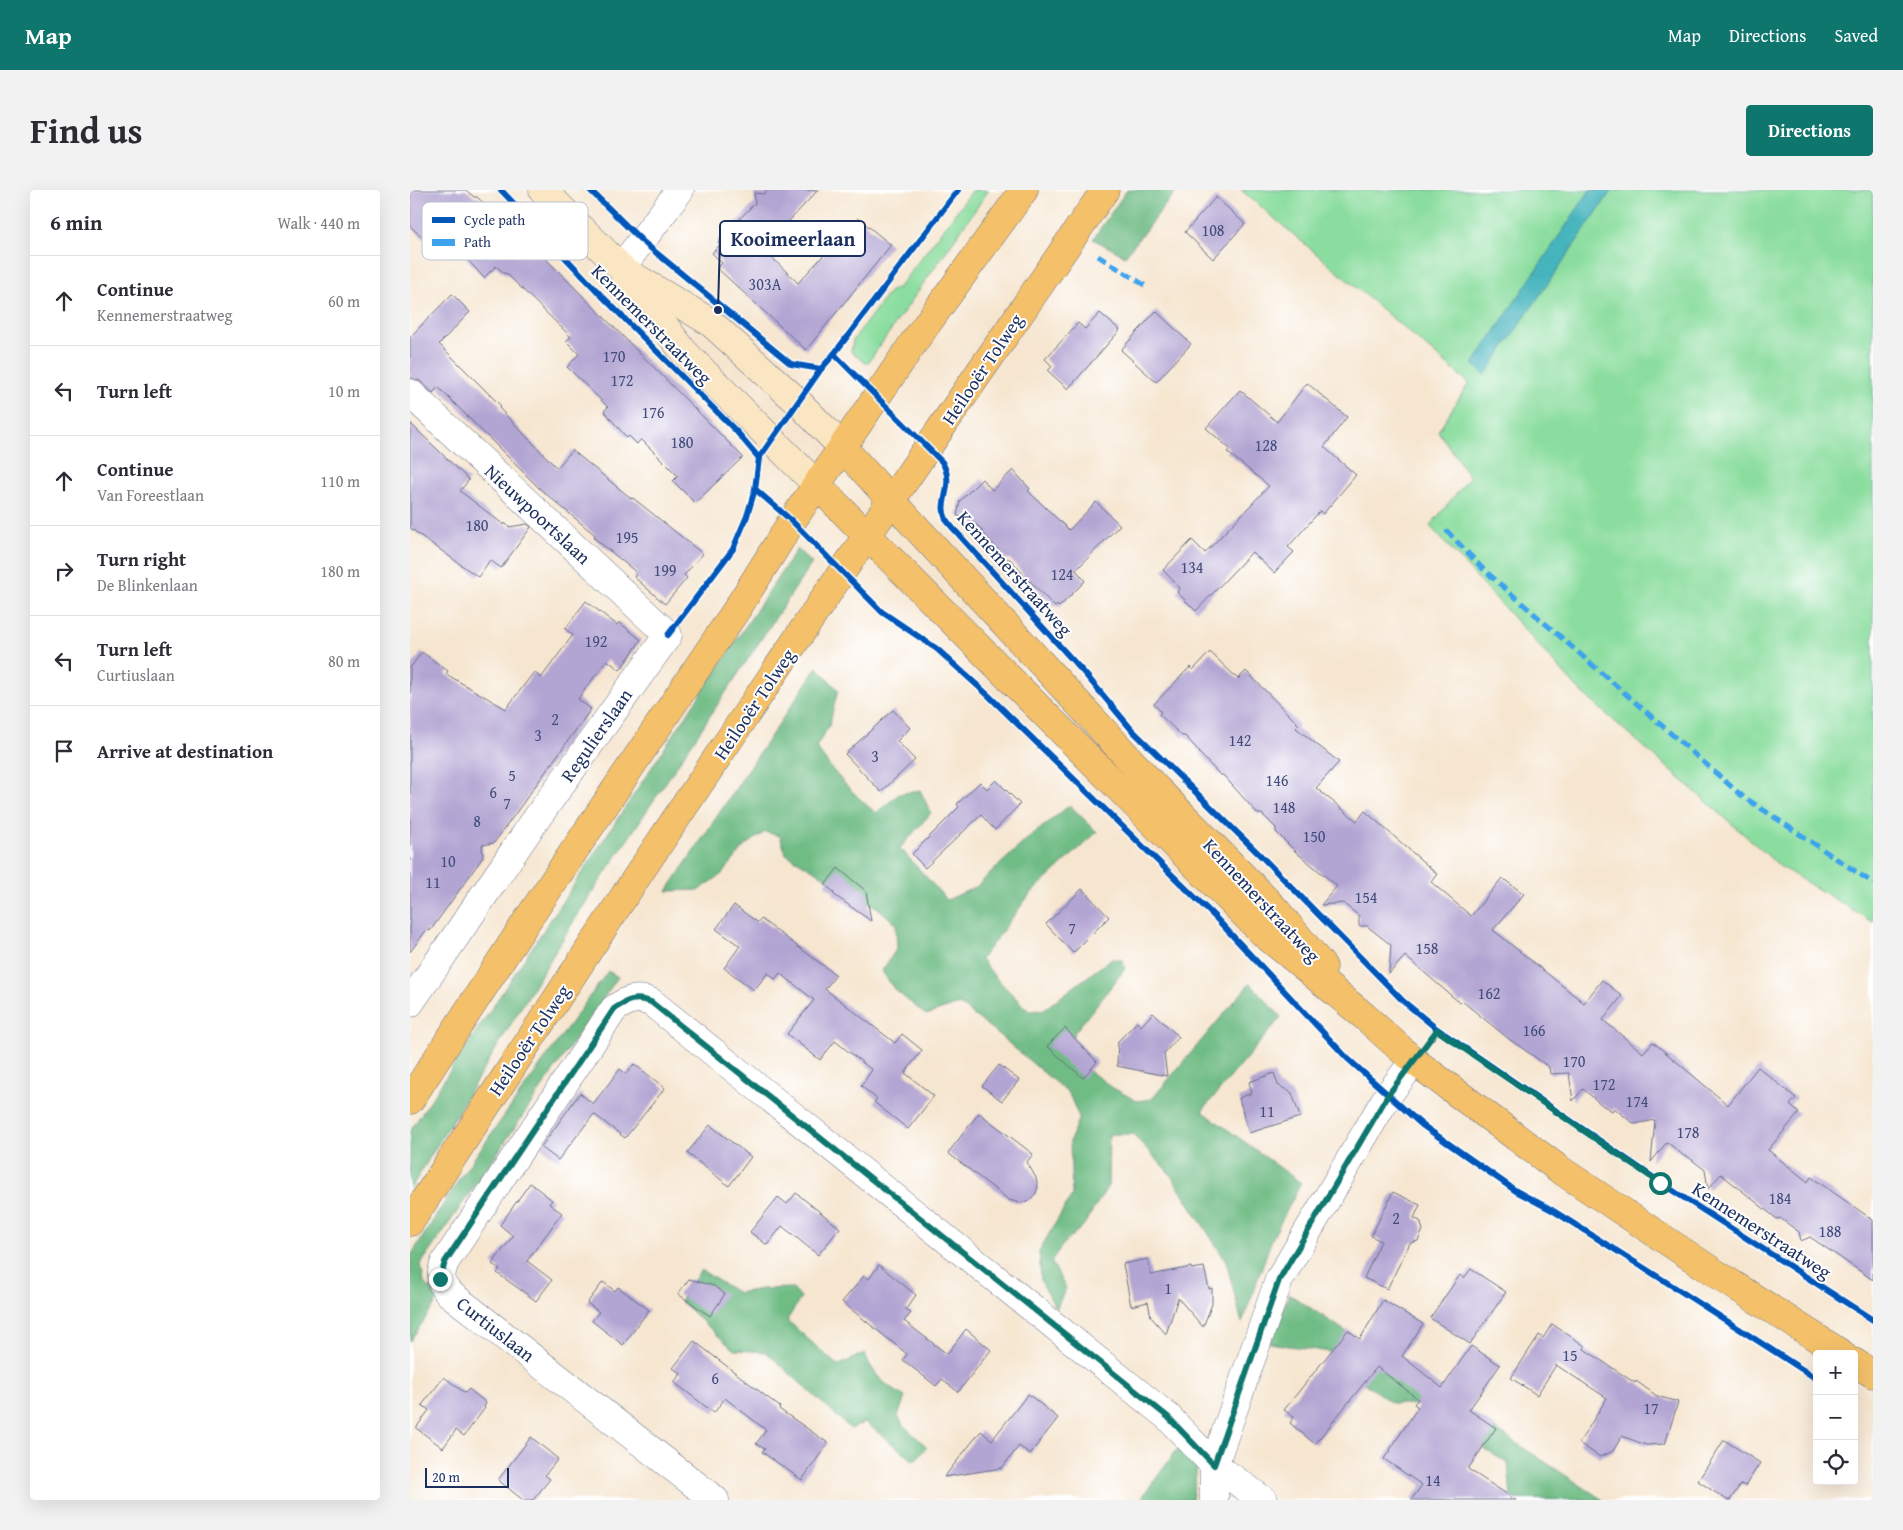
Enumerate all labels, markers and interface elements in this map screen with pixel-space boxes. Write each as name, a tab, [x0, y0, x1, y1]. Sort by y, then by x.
text: Map	[25, 18, 72, 53]
text: Map	[1668, 22, 1701, 49]
text: Directions	[1729, 22, 1806, 49]
text: Saved	[1834, 22, 1878, 49]
text: Find us	[30, 105, 143, 156]
button: Directions	[1746, 105, 1873, 156]
legend	[422, 202, 588, 260]
text: 6 min	[50, 207, 102, 238]
text: Cycle path	[464, 210, 525, 230]
text: Walk · 440 m	[277, 211, 360, 235]
house number: 108	[1201, 218, 1225, 242]
callout: Kooimeerlaan	[720, 221, 865, 256]
text: Kooimeerlaan	[731, 224, 855, 253]
text: Path	[464, 232, 491, 252]
street label: Kennemerstraatweg	[585, 257, 719, 391]
house number: 303A	[749, 272, 782, 296]
text: Continue	[97, 275, 174, 303]
icon: ahead	[50, 287, 78, 315]
text: 60 m	[328, 289, 360, 313]
text: Kennemerstraatweg	[97, 303, 232, 327]
street label: Heilooër Tolweg	[934, 307, 1030, 430]
house number: 170	[602, 344, 626, 368]
house number: 172	[610, 368, 634, 392]
icon: left	[50, 377, 78, 405]
text: Turn left	[97, 377, 172, 405]
text: 10 m	[328, 379, 360, 403]
house number: 176	[641, 400, 665, 424]
house number: 180	[670, 430, 694, 454]
house number: 128	[1254, 433, 1278, 457]
text: Continue	[97, 455, 174, 483]
street label: Nieuwpoortslaan	[479, 457, 598, 571]
icon: ahead	[50, 467, 78, 495]
text: 110 m	[320, 469, 360, 493]
text: Van Foreestlaan	[97, 483, 204, 507]
street label: Kennemerstraatweg	[951, 504, 1080, 642]
house number: 180	[465, 513, 489, 537]
house number: 195	[615, 525, 639, 549]
text: Turn right	[97, 545, 186, 573]
house number: 134	[1180, 555, 1204, 579]
icon: right	[50, 557, 78, 585]
house number: 199	[653, 558, 677, 582]
text: 180 m	[320, 559, 360, 583]
house number: 124	[1050, 562, 1074, 586]
text: De Blinkenlaan	[97, 573, 198, 597]
house number: 192	[584, 629, 608, 653]
text: Turn left	[97, 635, 172, 663]
street label: Heilooër Tolweg	[706, 642, 802, 765]
icon: left	[50, 647, 78, 675]
text: 80 m	[328, 649, 360, 673]
text: Curtiuslaan	[97, 663, 175, 687]
street label: Regulierslaan	[553, 682, 639, 787]
house number: 2	[551, 707, 559, 731]
house number: 3	[534, 723, 542, 747]
house number: 142	[1228, 728, 1252, 752]
icon: arrive	[50, 737, 78, 765]
text: Arrive at destination	[97, 737, 273, 765]
house number: 3	[871, 744, 879, 768]
house number: 5	[508, 763, 516, 787]
house number: 146	[1265, 768, 1289, 792]
house number: 6	[489, 780, 497, 804]
house number: 7	[503, 791, 511, 815]
house number: 148	[1272, 795, 1296, 819]
house number: 8	[473, 809, 481, 833]
house number: 150	[1302, 824, 1326, 848]
street label: Kennemerstraatweg	[1197, 832, 1327, 969]
house number: 10	[440, 849, 456, 873]
house number: 11	[425, 870, 441, 894]
house number: 154	[1354, 885, 1378, 909]
house number: 7	[1068, 916, 1076, 940]
house number: 158	[1415, 936, 1439, 960]
street label: Heilooër Tolweg	[481, 978, 577, 1101]
house number: 162	[1477, 981, 1501, 1005]
house number: 166	[1522, 1018, 1546, 1042]
house number: 170	[1562, 1049, 1586, 1073]
house number: 172	[1592, 1072, 1616, 1096]
house number: 174	[1625, 1089, 1649, 1113]
house number: 11	[1259, 1099, 1275, 1123]
house number: 178	[1676, 1120, 1700, 1144]
route start	[1649, 1172, 1672, 1195]
street label: Kennemerstraatweg	[1687, 1174, 1837, 1286]
house number: 184	[1768, 1186, 1792, 1210]
house number: 2	[1392, 1206, 1400, 1230]
house number: 188	[1818, 1219, 1842, 1243]
route end	[429, 1268, 452, 1291]
house number: 1	[1164, 1276, 1172, 1300]
street label: Curtiuslaan	[451, 1290, 541, 1369]
house number: 15	[1562, 1343, 1578, 1367]
map controls	[1813, 1350, 1858, 1485]
button: +	[1813, 1350, 1858, 1395]
house number: 6	[711, 1366, 719, 1390]
button: −	[1813, 1395, 1858, 1440]
house number: 17	[1643, 1396, 1659, 1420]
button: locate	[1813, 1440, 1858, 1485]
scale bar	[425, 1465, 509, 1488]
text: 20 m	[432, 1467, 460, 1487]
house number: 14	[1425, 1468, 1441, 1492]

